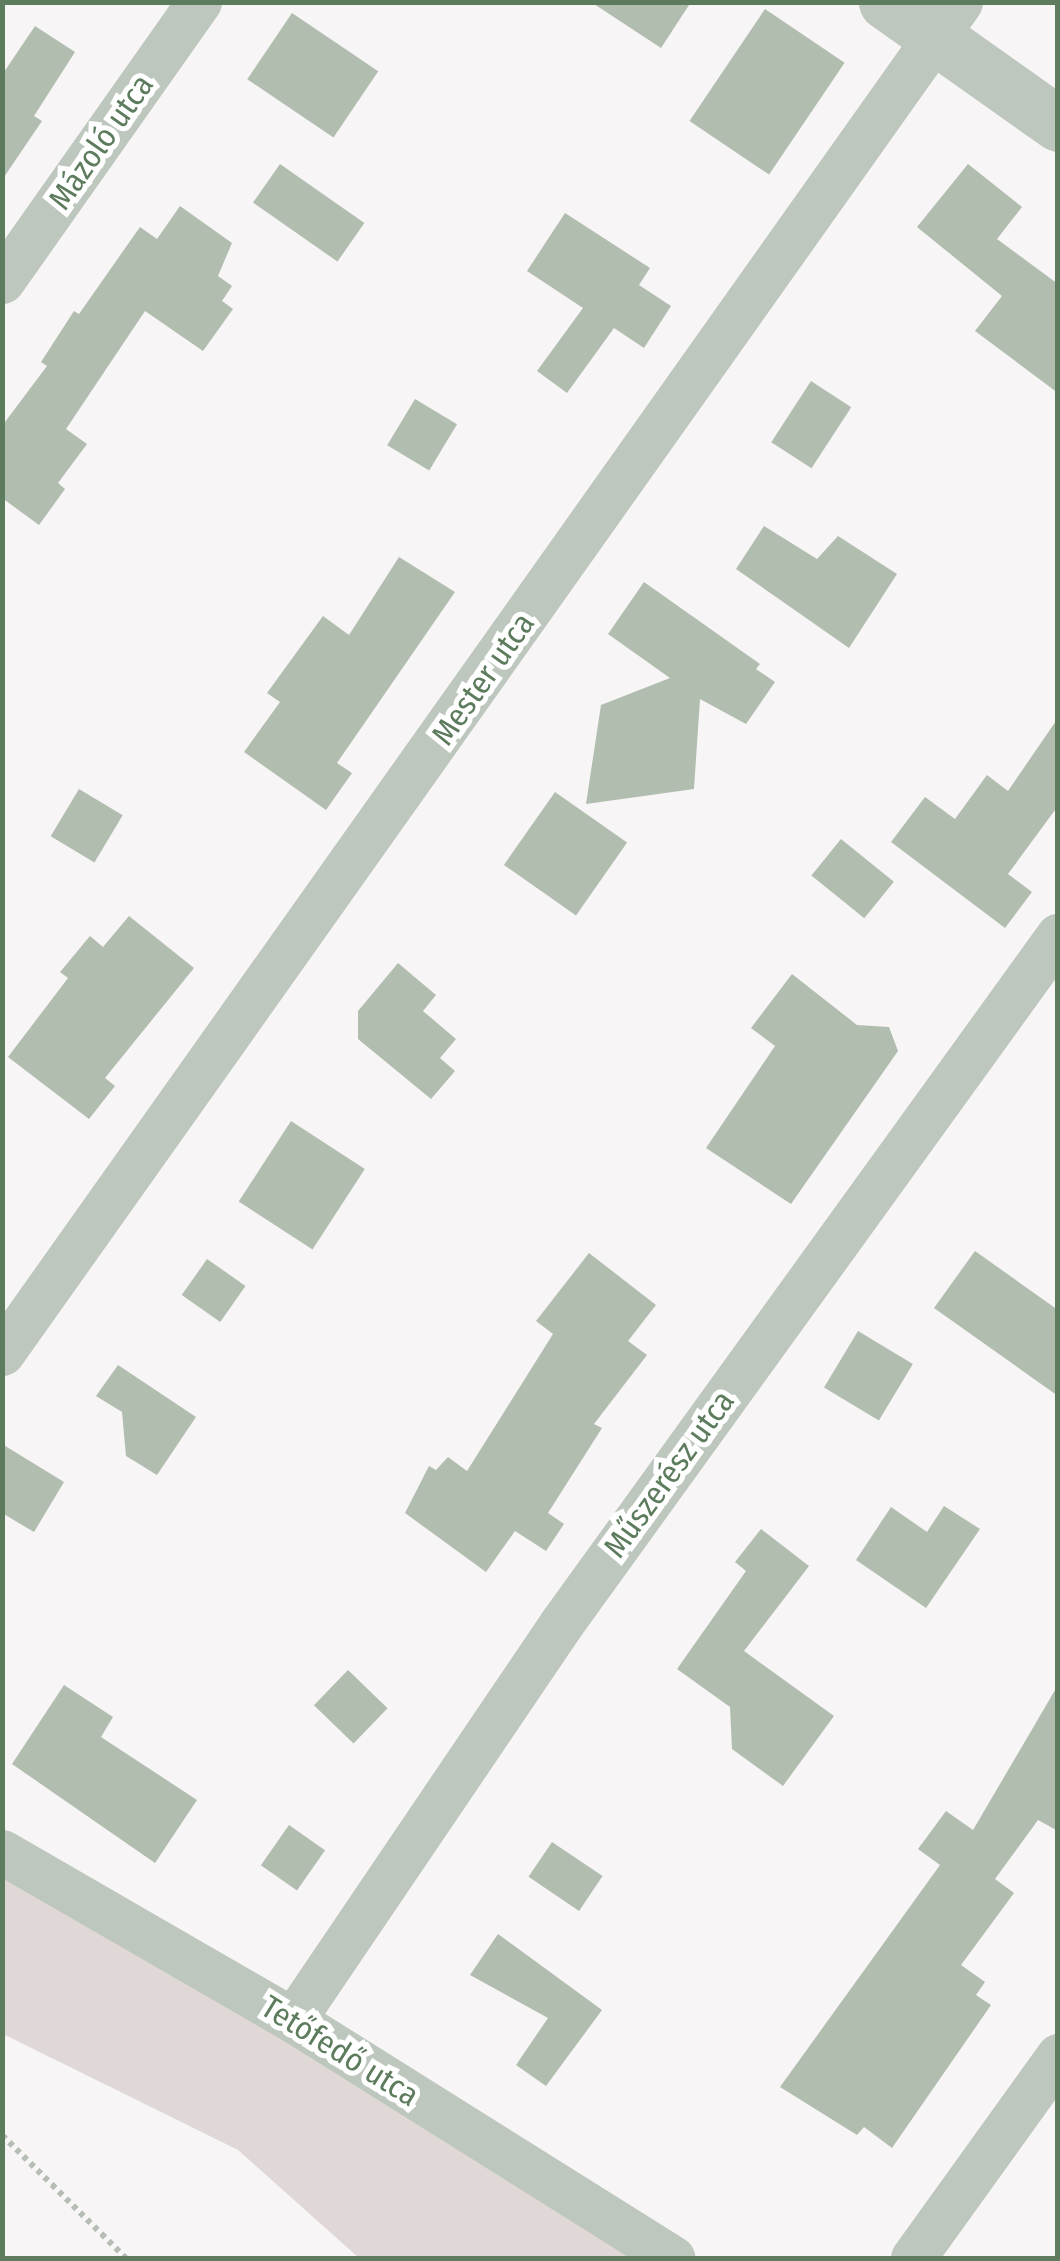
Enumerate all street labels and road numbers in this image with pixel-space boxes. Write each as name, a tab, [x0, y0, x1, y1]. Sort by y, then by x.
street label: Mázoló utca	[41, 67, 161, 217]
street label: Mester utca	[424, 606, 542, 752]
street label: Műszerész utca	[596, 1383, 742, 1565]
street label: Tetőfedő utca	[254, 1987, 426, 2115]

